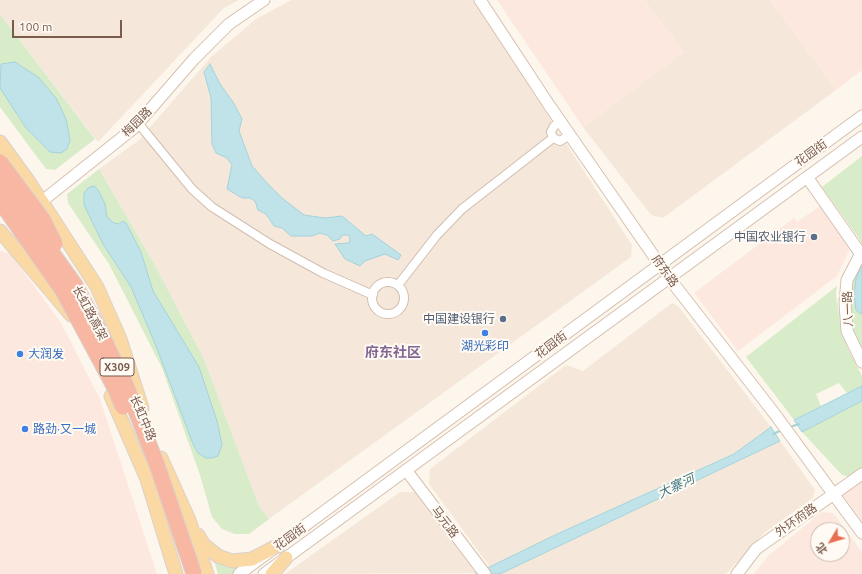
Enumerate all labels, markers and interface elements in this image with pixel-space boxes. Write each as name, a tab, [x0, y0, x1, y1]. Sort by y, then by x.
scale bar	[14, 12, 124, 38]
text: 100 m	[19, 20, 52, 33]
street label: 梅园路	[119, 104, 155, 140]
street label: 花园街	[792, 137, 830, 169]
place label: 中国农业银行	[734, 230, 806, 244]
marker: 中国农业银行	[809, 232, 819, 242]
street label: 府东路	[649, 252, 681, 290]
street label: 长虹路高架	[70, 283, 110, 343]
street label: 八一路	[840, 291, 856, 327]
place label: 中国建设银行	[423, 312, 495, 326]
marker: 中国建设银行	[498, 314, 508, 324]
marker: 湖光彩印	[480, 328, 490, 338]
street label: 花园街	[532, 328, 570, 362]
place label: 湖光彩印	[461, 339, 509, 353]
district label: 府东社区	[365, 344, 421, 360]
place label: 大润发	[28, 347, 64, 361]
marker: 大润发	[15, 349, 25, 359]
road number: X309	[100, 358, 134, 376]
street label: 长虹中路	[127, 393, 159, 443]
place label: 路劲·又一城	[33, 422, 96, 436]
marker: 路劲·又一城	[20, 424, 30, 434]
water label: 大寨河	[655, 471, 697, 501]
street label: 外环府路	[772, 500, 820, 540]
street label: 马元路	[428, 503, 462, 541]
street label: 花园街	[271, 521, 309, 553]
north arrow	[810, 522, 850, 562]
text: 北	[813, 541, 829, 557]

